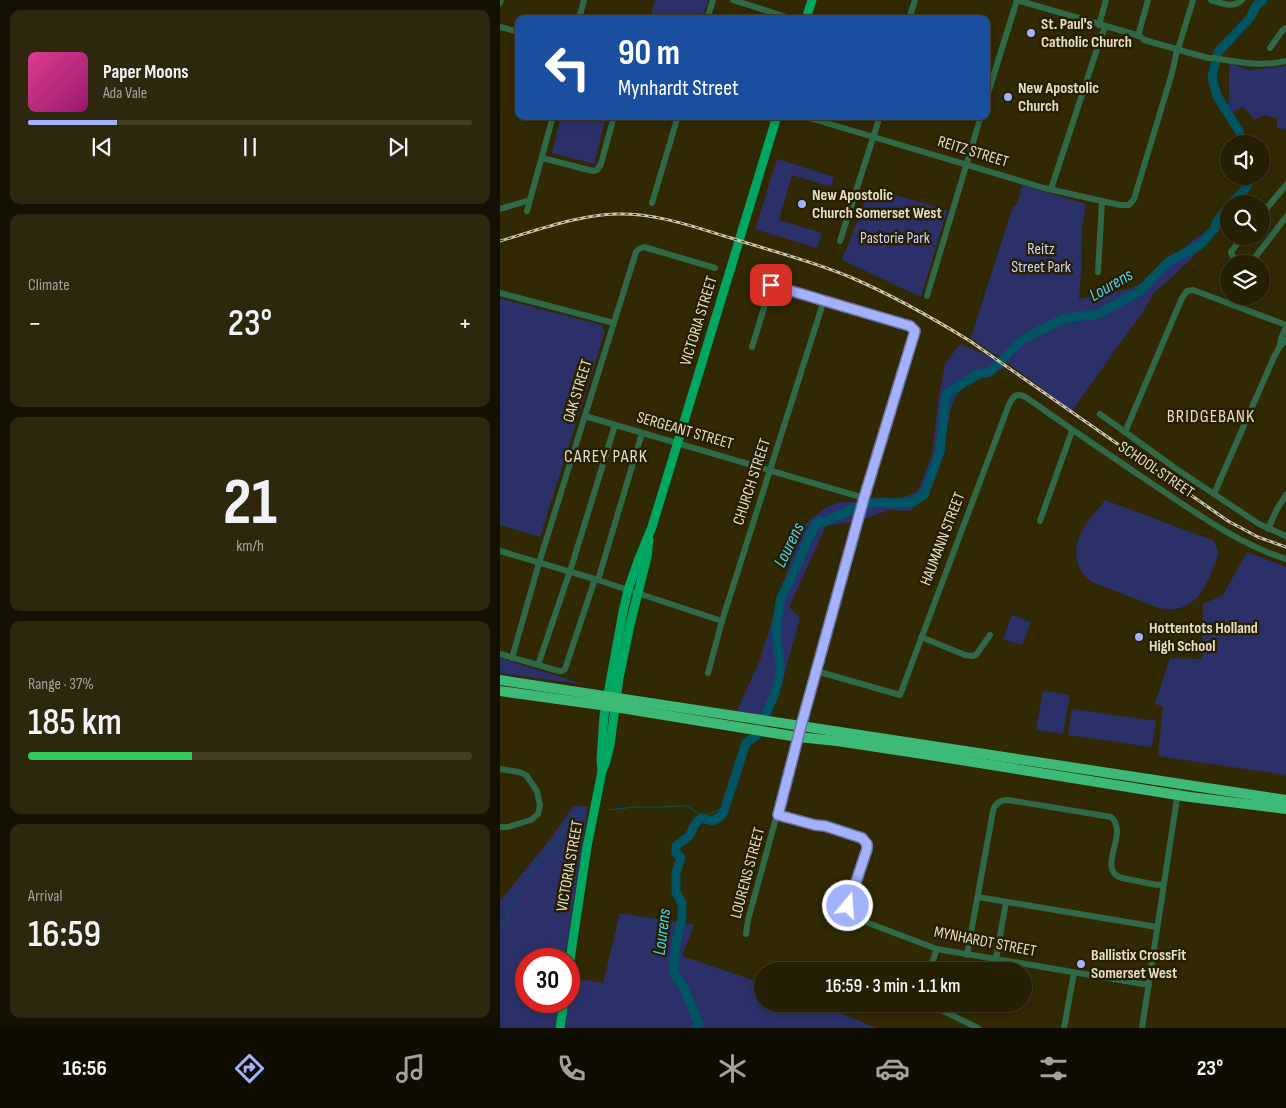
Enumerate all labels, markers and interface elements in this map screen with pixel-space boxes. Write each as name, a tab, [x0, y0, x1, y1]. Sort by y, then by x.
place label: St. Paul's Catholic Church	[1041, 15, 1132, 52]
marker: St. Paul's Catholic Church	[1025, 27, 1037, 39]
text: 90 m	[618, 32, 680, 75]
icon: left	[535, 35, 600, 100]
text: Paper Moons	[103, 61, 189, 84]
text: Mynhardt Street	[618, 75, 739, 102]
place label: New Apostolic Church	[1018, 79, 1099, 116]
text: Ada Vale	[103, 84, 147, 103]
marker: New Apostolic Church	[1002, 91, 1014, 103]
street label: REITZ STREET	[935, 132, 1011, 172]
icon: previous	[88, 133, 116, 161]
icon: pause	[236, 133, 264, 161]
icon: next	[384, 133, 412, 161]
map controls	[1220, 135, 1270, 305]
button: sound	[1220, 135, 1270, 185]
place label: New Apostolic Church Somerset West	[812, 186, 942, 223]
button: search	[1220, 195, 1270, 245]
marker: New Apostolic Church Somerset West	[796, 198, 808, 210]
park label: Pastorie Park	[860, 229, 930, 248]
park label: Reitz Street Park	[1011, 240, 1071, 277]
button: layers	[1220, 255, 1270, 305]
pin	[750, 264, 792, 306]
water label: Lourens	[1086, 264, 1137, 306]
icon: arrive	[757, 271, 785, 299]
street label: VICTORIA STREET	[676, 274, 722, 368]
text: Climate	[28, 276, 70, 295]
text: 23°	[228, 301, 272, 346]
text: −	[28, 307, 42, 340]
text: +	[458, 307, 472, 340]
street label: OAK STREET	[559, 357, 597, 425]
district label: BRIDGEBANK	[1167, 406, 1255, 427]
street label: SERGEANT STREET	[635, 408, 736, 454]
street label: CHURCH STREET	[729, 436, 775, 528]
street label: SCHOOL STREET	[1115, 438, 1198, 503]
district label: CAREY PARK	[564, 446, 648, 467]
text: 21	[223, 465, 277, 543]
street label: HAUMANN STREET	[917, 489, 970, 588]
water label: Lourens	[769, 519, 809, 571]
text: km/h	[236, 537, 264, 556]
place label: Hottentots Holland High School	[1149, 619, 1258, 656]
marker: Hottentots Holland High School	[1133, 631, 1145, 643]
text: Range · 37%	[28, 675, 94, 694]
text: 185 km	[28, 700, 122, 745]
street label: VICTORIA STREET	[553, 818, 587, 913]
street label: LOURENS STREET	[727, 825, 769, 921]
position arrow	[821, 879, 873, 931]
text: Arrival	[28, 887, 62, 906]
water label: Lourens	[649, 907, 675, 956]
text: 16:59	[28, 912, 101, 957]
street label: MYNHARDT STREET	[932, 923, 1038, 961]
place label: Ballistix CrossFit Somerset West	[1091, 946, 1186, 983]
speed limit sign: 30	[515, 948, 580, 1013]
marker: Ballistix CrossFit Somerset West	[1075, 958, 1087, 970]
text: 16:59 · 3 min · 1.1 km	[826, 975, 960, 998]
icon: directions	[232, 1051, 267, 1086]
icon: music	[393, 1051, 428, 1086]
icon: phone	[554, 1051, 589, 1086]
icon: climate	[715, 1051, 750, 1086]
icon: car	[875, 1051, 910, 1086]
icon: filters	[1036, 1051, 1071, 1086]
text: 16:56	[63, 1055, 107, 1082]
text: 23°	[1197, 1055, 1223, 1082]

